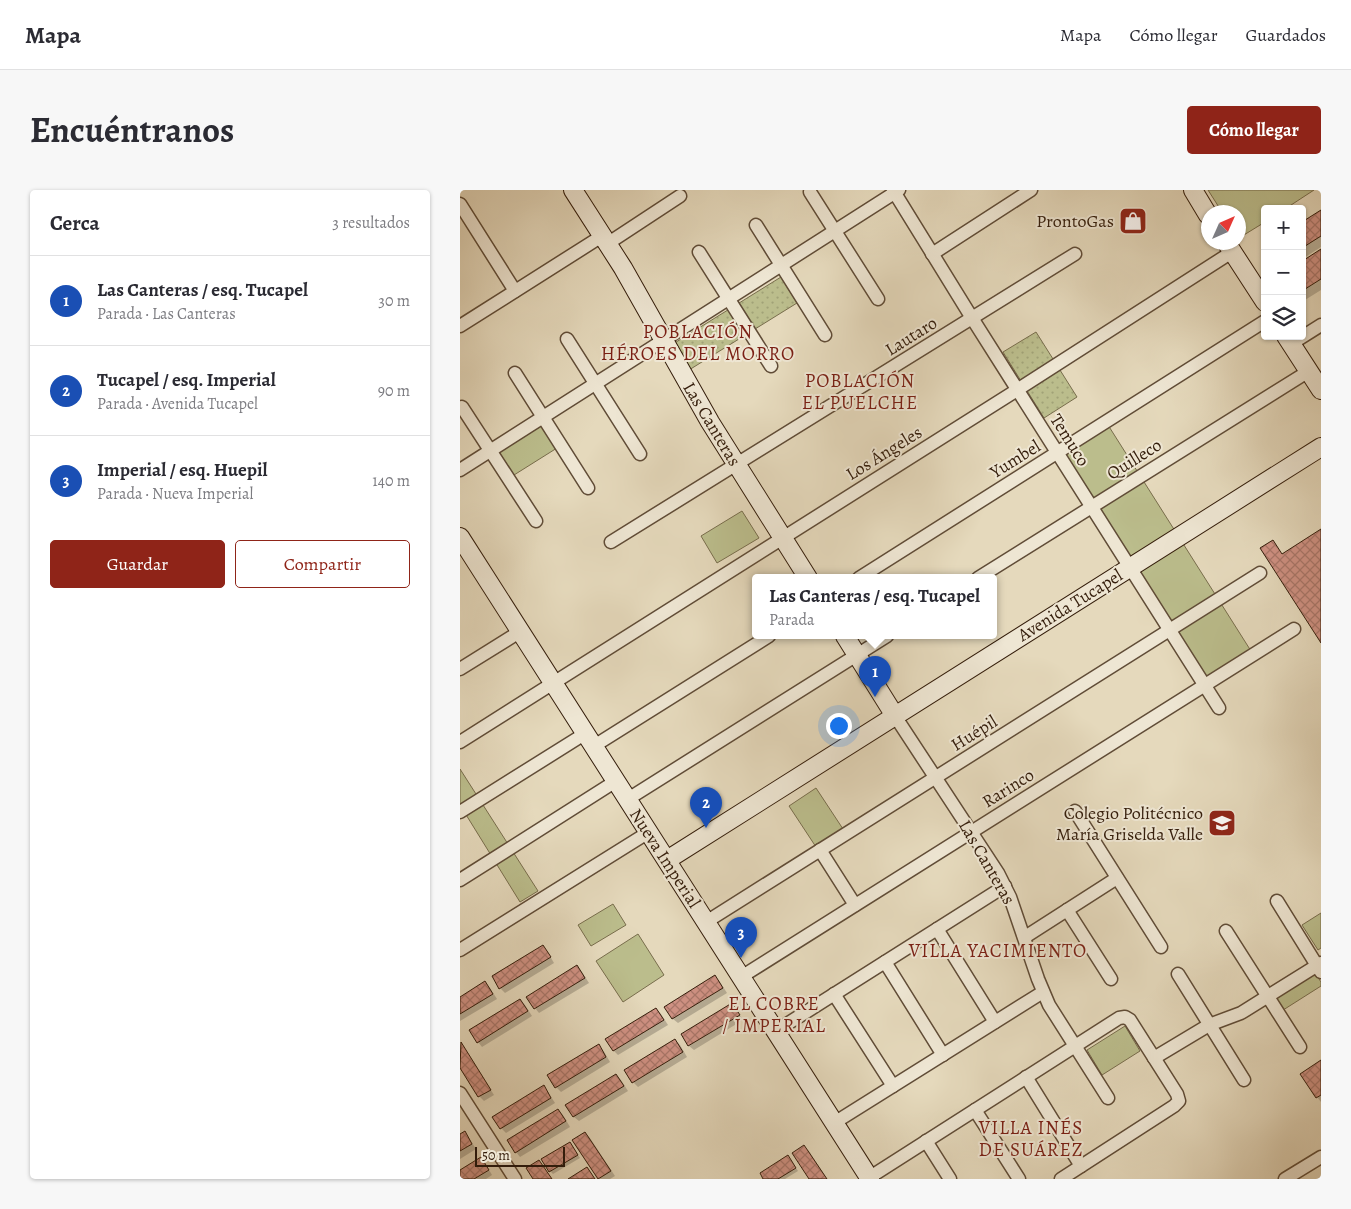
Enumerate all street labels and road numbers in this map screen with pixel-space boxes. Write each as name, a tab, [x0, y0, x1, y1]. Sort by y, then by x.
street label: Lautaro	[880, 311, 942, 361]
street label: Las Canteras	[677, 377, 747, 471]
street label: Temuco	[1044, 409, 1096, 471]
street label: Los Ángeles	[841, 420, 927, 486]
street label: Quilleco	[1102, 433, 1166, 485]
street label: Yumbel	[984, 434, 1045, 484]
street label: Avenida Tucapel	[1012, 563, 1127, 647]
street label: Huépil	[946, 709, 1002, 757]
street label: Rarinco	[977, 763, 1039, 813]
street label: Nueva Imperial	[624, 804, 706, 913]
street label: Las Canteras	[953, 815, 1021, 909]

